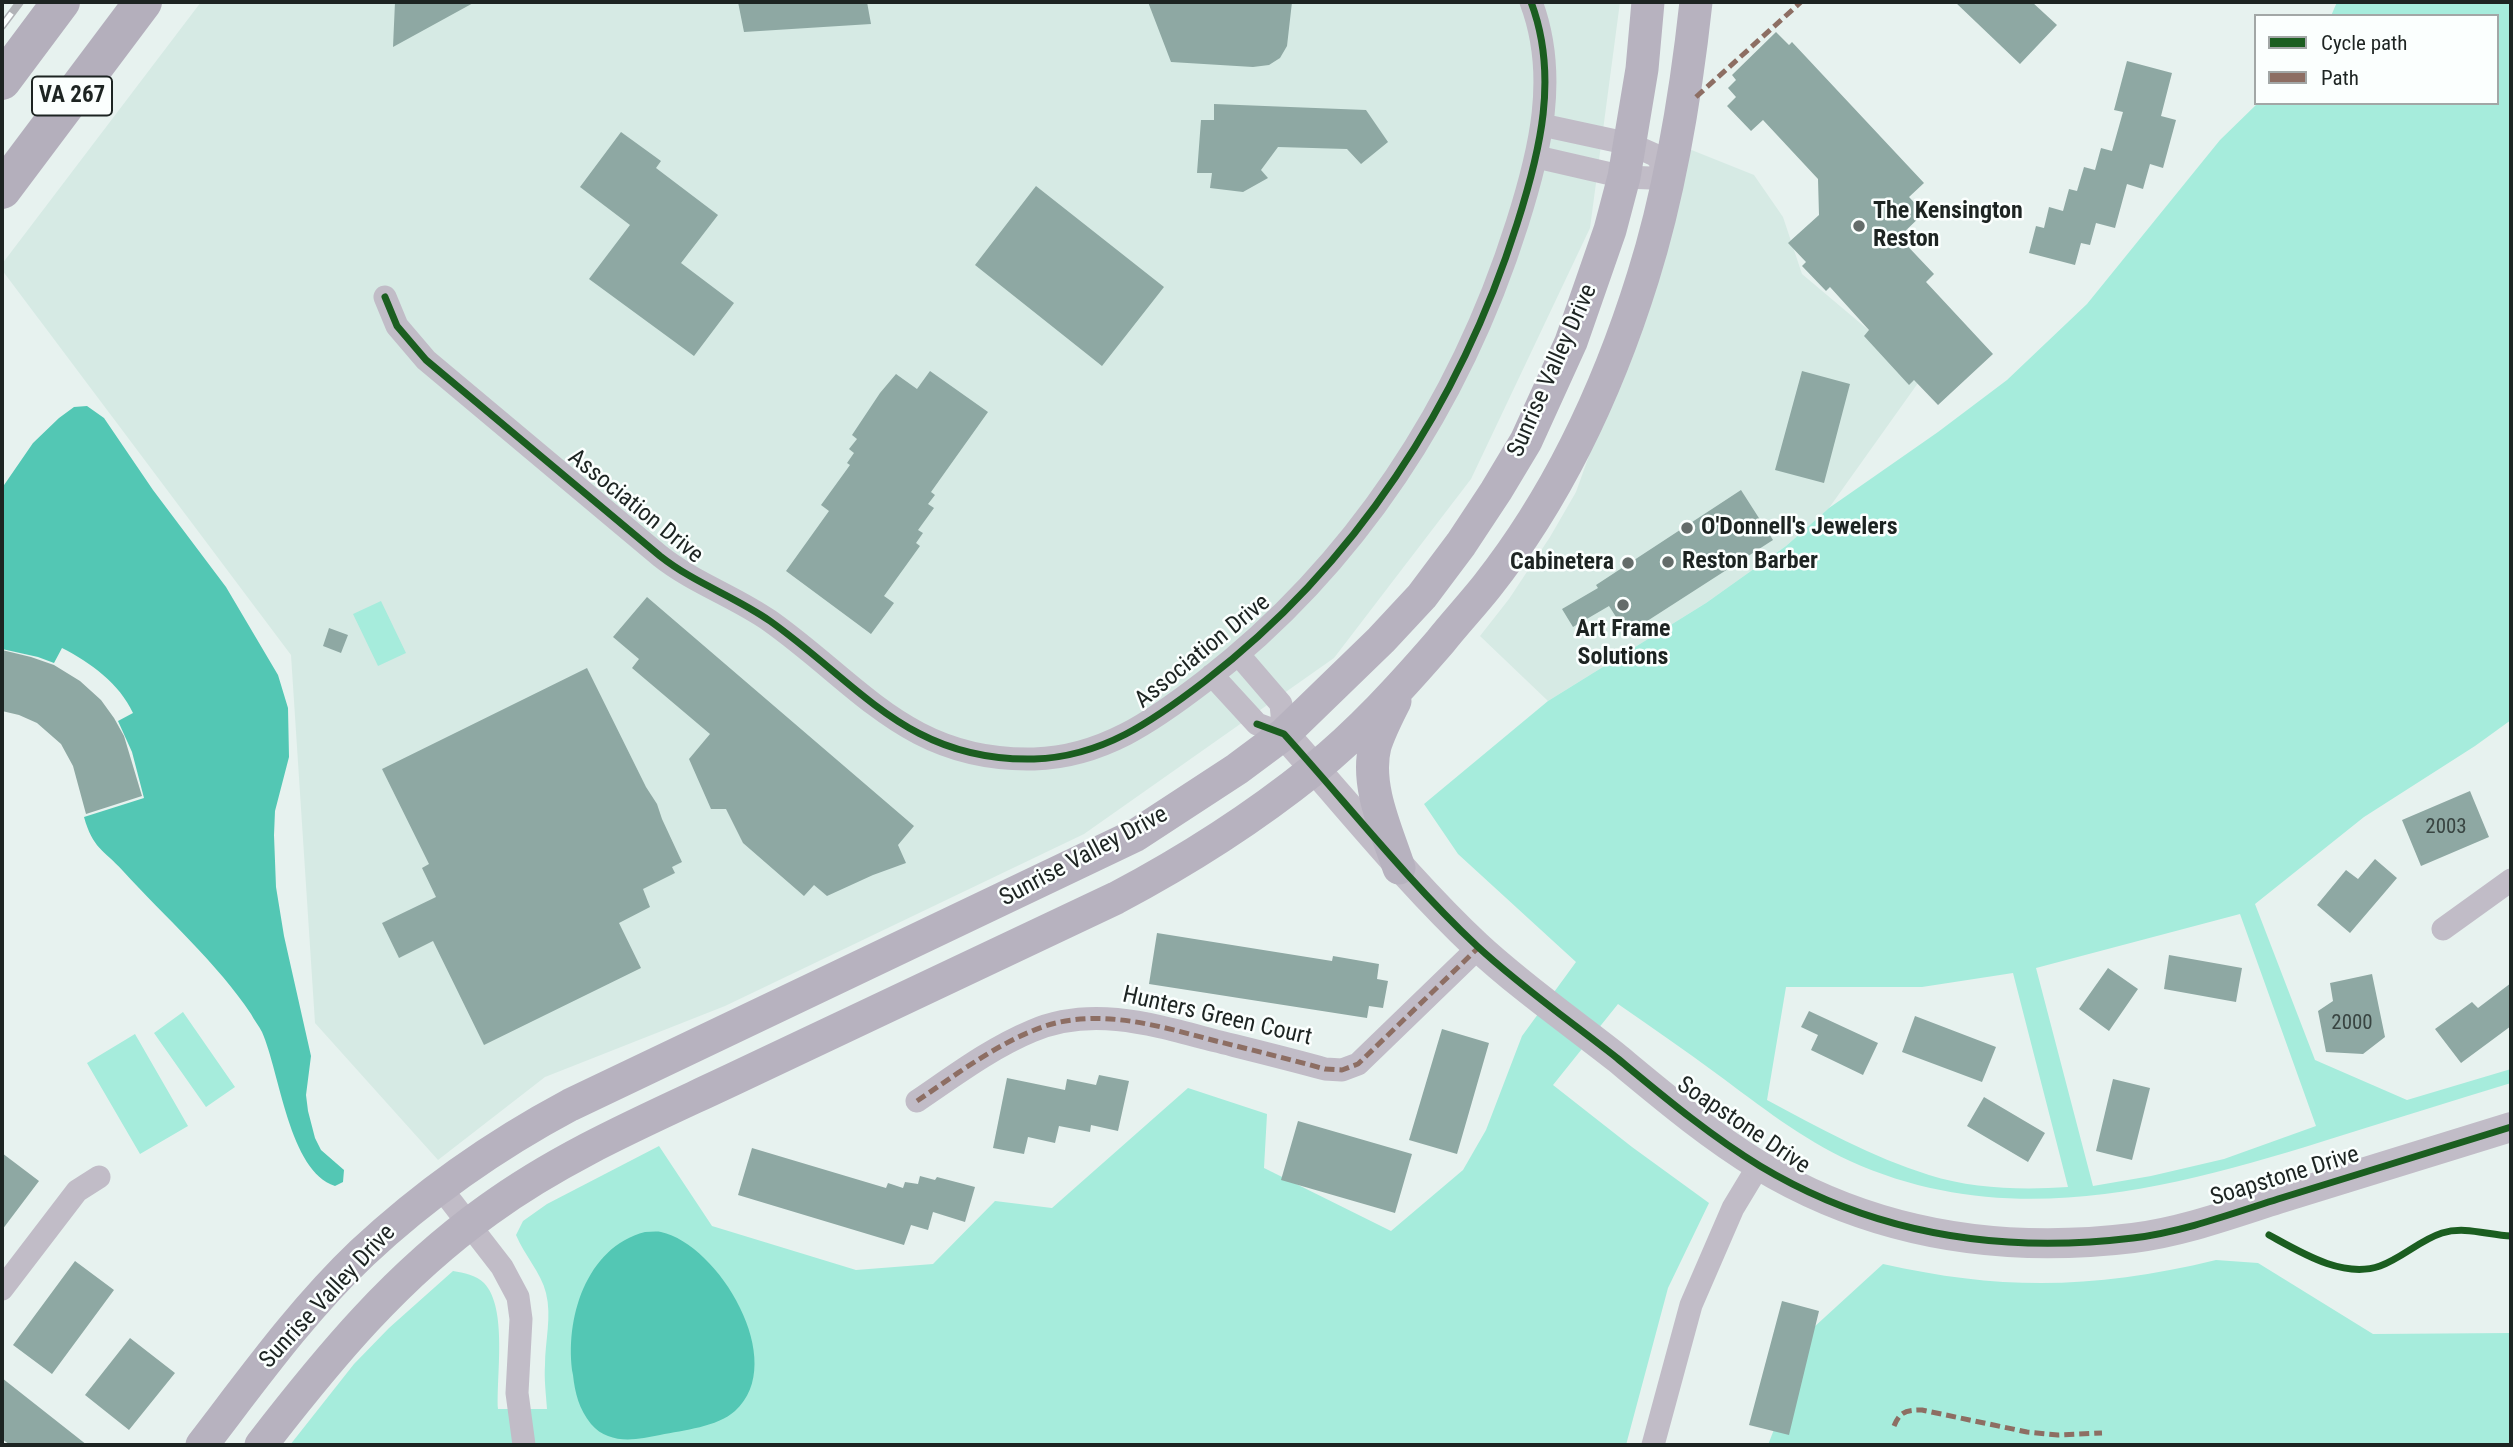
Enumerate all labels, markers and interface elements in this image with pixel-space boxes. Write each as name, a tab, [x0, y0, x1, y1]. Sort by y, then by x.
legend	[2254, 14, 2499, 105]
text: Cycle path	[2321, 31, 2407, 55]
text: Path	[2321, 66, 2359, 90]
road number: VA 267	[32, 76, 112, 116]
place label: The Kensington Reston	[1873, 198, 2023, 254]
marker: The Kensington Reston	[1851, 218, 1867, 234]
street label: Sunrise Valley Drive	[1502, 280, 1604, 462]
street label: Association Drive	[562, 444, 708, 570]
place label: O'Donnell's Jewelers	[1701, 514, 1898, 542]
marker: O'Donnell's Jewelers	[1679, 520, 1695, 536]
place label: Reston Barber	[1682, 548, 1818, 576]
place label: Cabinetera	[1510, 549, 1614, 577]
marker: Reston Barber	[1660, 554, 1676, 570]
marker: Cabinetera	[1620, 555, 1636, 571]
street label: Association Drive	[1130, 589, 1276, 715]
marker: Art Frame Solutions	[1615, 597, 1631, 613]
place label: Art Frame Solutions	[1575, 616, 1671, 672]
street label: Sunrise Valley Drive	[995, 801, 1173, 913]
house number: 2003	[2425, 815, 2467, 841]
street label: Hunters Green Court	[1120, 981, 1314, 1053]
house number: 2000	[2331, 1011, 2373, 1037]
street label: Soapstone Drive	[1671, 1071, 1815, 1181]
street label: Soapstone Drive	[2207, 1141, 2363, 1213]
street label: Sunrise Valley Drive	[254, 1219, 402, 1375]

